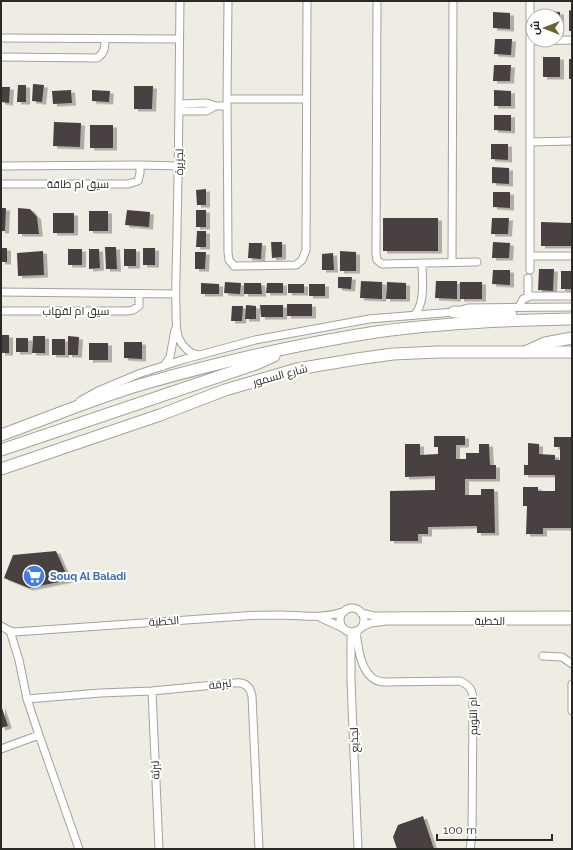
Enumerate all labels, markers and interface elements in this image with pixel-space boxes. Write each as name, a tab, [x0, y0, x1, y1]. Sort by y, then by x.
north arrow	[525, 8, 565, 48]
text: ش	[529, 21, 542, 35]
street label: لجزيرة	[173, 149, 186, 175]
street label: سيق ام طاقة	[47, 178, 109, 192]
street label: سيق ام لقهاب	[43, 305, 109, 319]
street label: شارع السمور	[250, 362, 309, 390]
supermarket icon: Souq Al Baladi	[21, 563, 47, 589]
place label: Souq Al Baladi	[50, 570, 126, 583]
street label: الخطية	[148, 614, 180, 629]
street label: الخطية	[475, 615, 505, 628]
street label: لبرقة	[208, 677, 232, 692]
street label: ام التويم	[467, 697, 481, 735]
street label: لجذيع	[348, 727, 362, 753]
street label: لبرثة	[149, 760, 162, 780]
scale bar	[437, 816, 552, 842]
text: 100 m	[443, 823, 477, 837]

